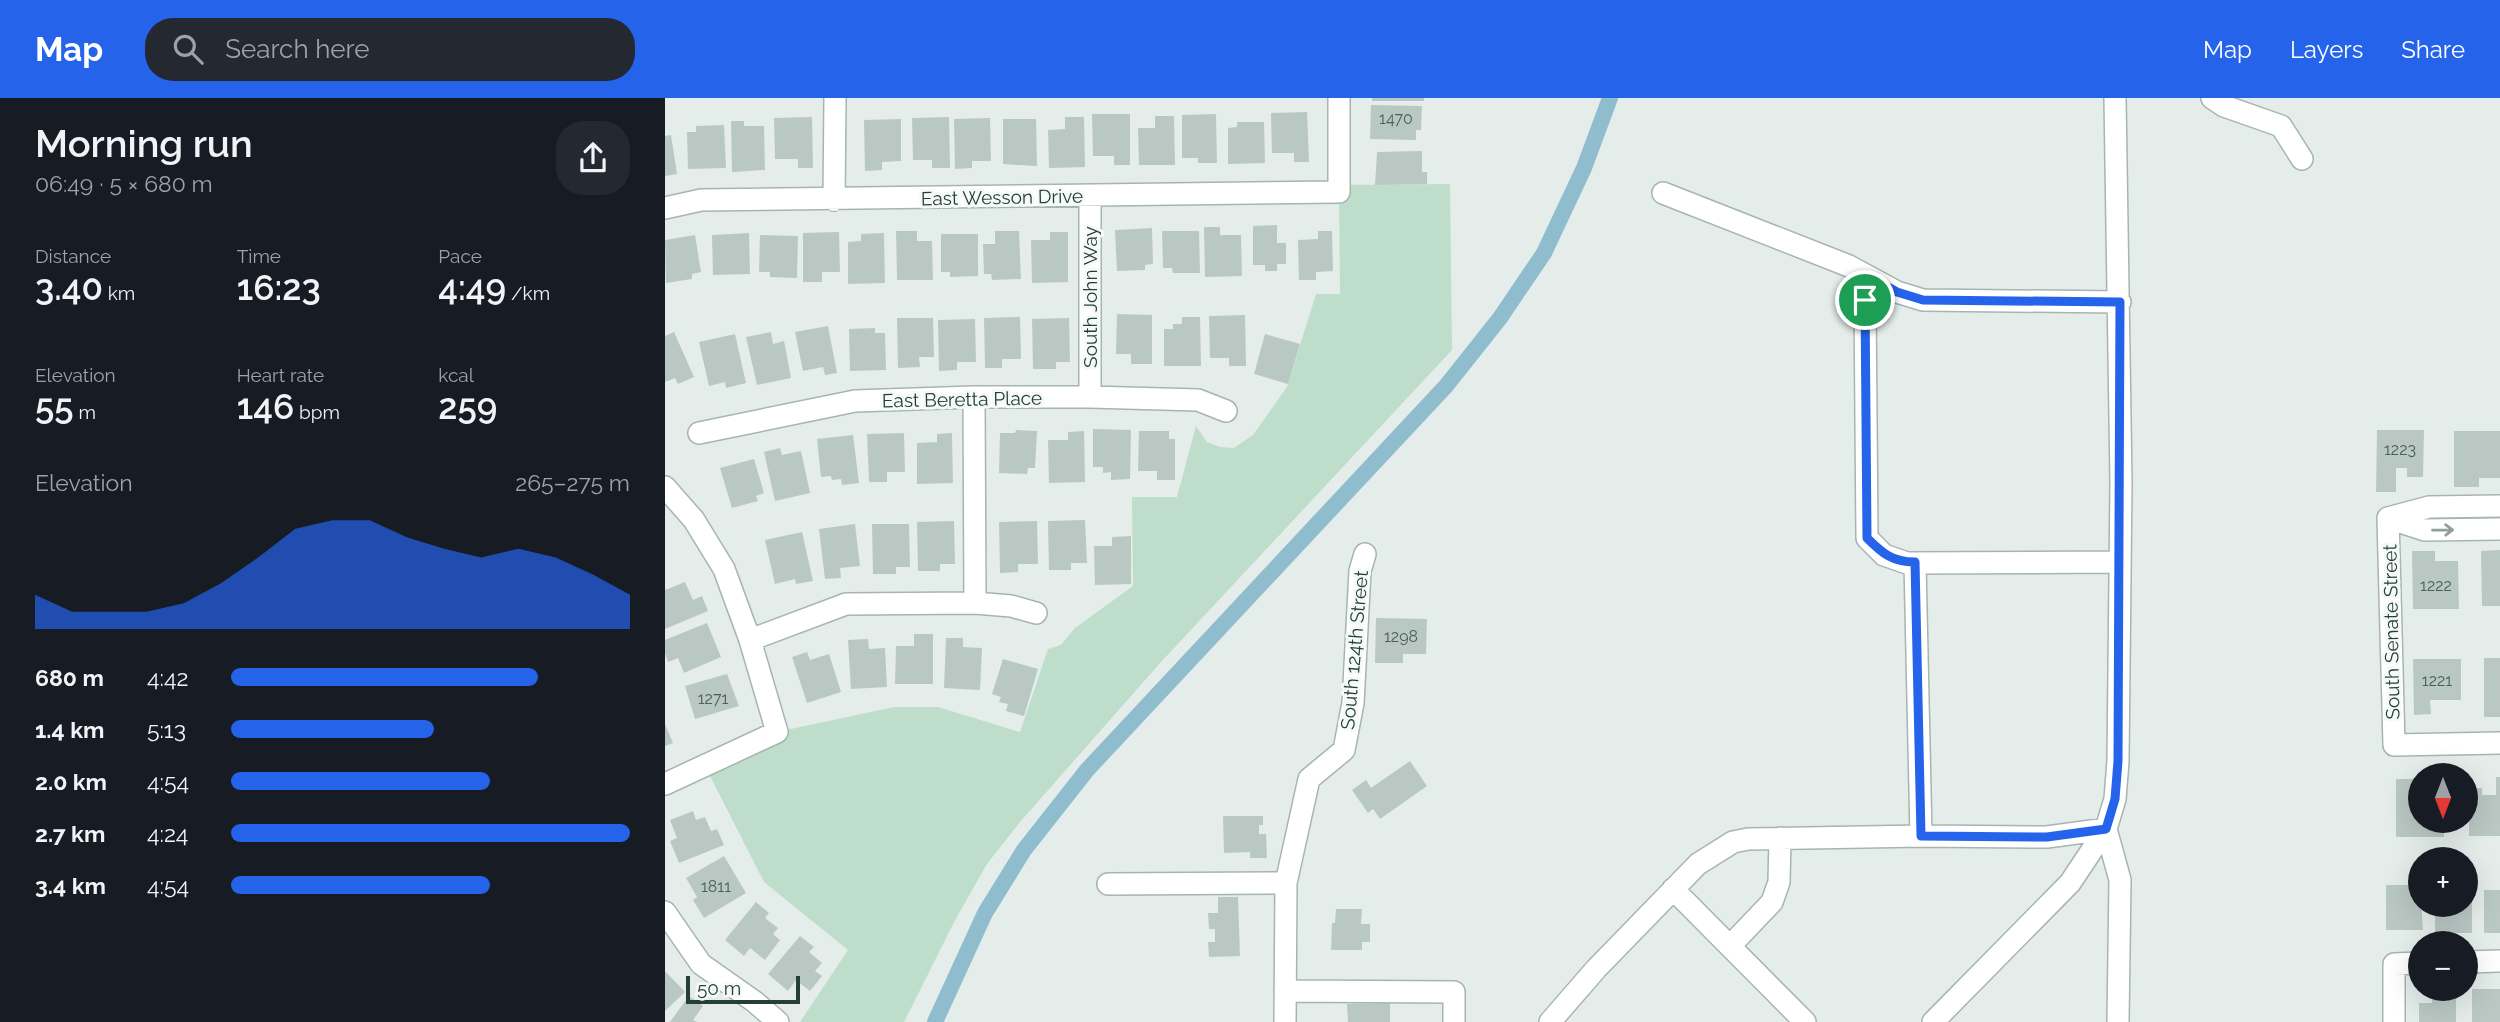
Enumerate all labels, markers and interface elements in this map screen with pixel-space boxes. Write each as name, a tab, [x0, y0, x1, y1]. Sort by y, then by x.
search box	[145, 18, 635, 81]
text: Map	[35, 30, 103, 69]
icon: search	[169, 30, 207, 68]
text: Search here	[225, 34, 370, 64]
text: Map	[2203, 35, 2252, 64]
text: Layers	[2290, 35, 2363, 64]
text: Share	[2401, 35, 2465, 64]
house number: 1470	[1379, 109, 1413, 128]
text: Morning run	[35, 121, 253, 166]
button: share	[556, 121, 630, 195]
text: 06:49 · 5 × 680 m	[35, 170, 213, 197]
street label: East Wesson Drive	[921, 185, 1083, 209]
street label: South John Way	[1079, 226, 1101, 368]
text: Distance	[35, 245, 111, 267]
text: Time	[237, 245, 281, 267]
text: Pace	[438, 245, 482, 267]
text: 3.40	[35, 267, 103, 308]
text: 16:23	[237, 267, 321, 308]
text: 4:49	[438, 267, 506, 308]
pin	[1835, 270, 1895, 330]
icon: arrive	[1846, 281, 1884, 319]
text: km	[103, 282, 135, 304]
text: /km	[506, 282, 550, 304]
text: Elevation	[35, 364, 116, 386]
text: Heart rate	[237, 364, 324, 386]
text: kcal	[438, 364, 474, 386]
text: 55	[35, 386, 74, 427]
text: 146	[237, 386, 294, 427]
text: 259	[438, 386, 497, 427]
street label: East Beretta Place	[882, 387, 1042, 411]
text: m	[74, 401, 96, 423]
text: bpm	[294, 401, 340, 423]
house number: 1223	[2384, 440, 2416, 459]
text: Elevation	[35, 469, 133, 496]
text: 265–275 m	[515, 469, 630, 496]
one-way arrow	[2432, 523, 2455, 537]
street label: South Senate Street	[2378, 544, 2404, 720]
street label: South 124th Street	[1336, 569, 1372, 731]
house number: 1222	[2420, 576, 2452, 595]
house number: 1298	[1384, 627, 1418, 646]
text: 680 m	[35, 664, 104, 691]
text: 4:42	[147, 664, 188, 691]
house number: 1221	[2422, 671, 2452, 690]
house number: 1271	[698, 689, 728, 708]
text: 1.4 km	[35, 716, 104, 743]
text: 5:13	[147, 716, 186, 743]
north arrow	[2408, 763, 2478, 833]
map controls	[2408, 763, 2478, 1001]
text: 2.0 km	[35, 768, 107, 795]
text: 4:54	[147, 768, 189, 795]
text: 2.7 km	[35, 820, 105, 847]
text: 4:24	[147, 820, 188, 847]
button: +	[2408, 847, 2478, 917]
text: 3.4 km	[35, 872, 106, 899]
text: 4:54	[147, 872, 189, 899]
house number: 1811	[701, 877, 731, 896]
button: −	[2408, 931, 2478, 1001]
scale bar	[686, 973, 800, 1005]
text: 50 m	[697, 977, 741, 999]

